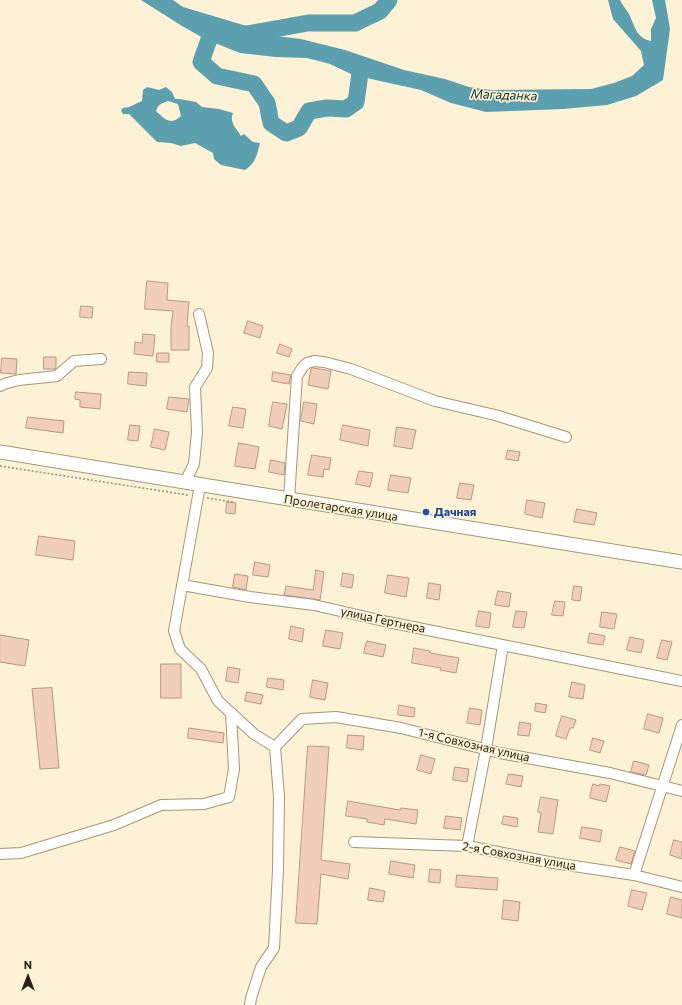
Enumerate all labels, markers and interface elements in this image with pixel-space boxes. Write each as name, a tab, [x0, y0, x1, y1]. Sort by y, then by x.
water label: Магаданка	[470, 86, 538, 104]
street label: Пролетарская улица	[283, 492, 399, 524]
place label: Дачная	[434, 505, 476, 519]
marker: Дачная	[421, 507, 431, 517]
street label: улица Гертнера	[339, 604, 427, 636]
street label: 1-я Совхозная улица	[417, 725, 531, 765]
street label: 2-я Совхозная улица	[461, 839, 577, 873]
north arrow	[8, 957, 48, 997]
text: N	[24, 958, 32, 971]

